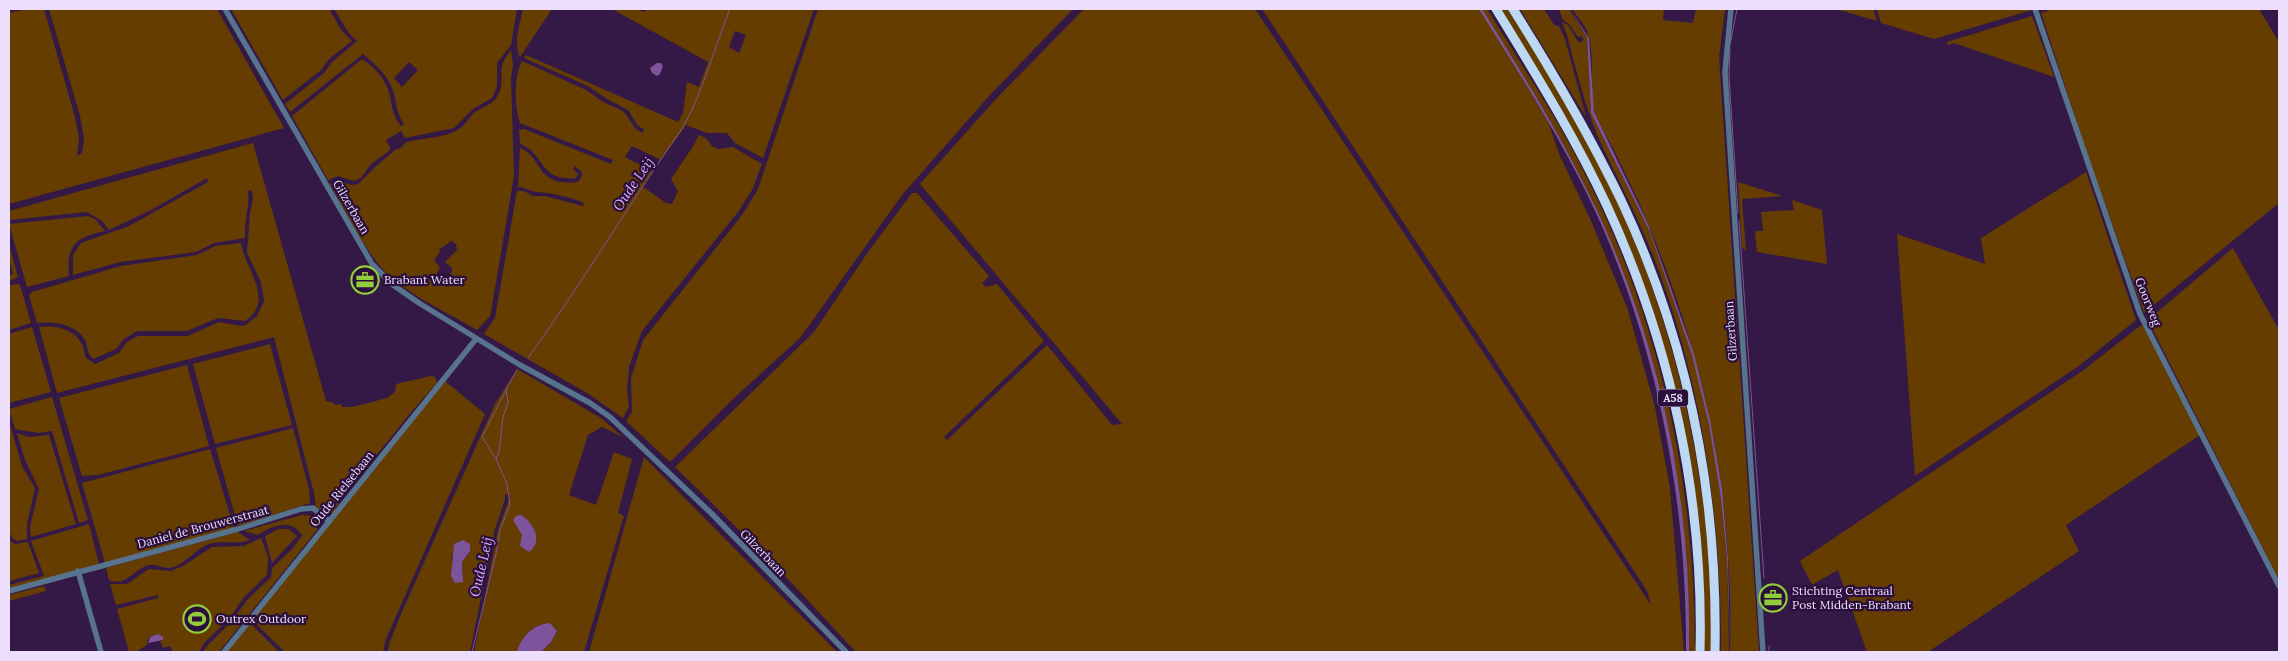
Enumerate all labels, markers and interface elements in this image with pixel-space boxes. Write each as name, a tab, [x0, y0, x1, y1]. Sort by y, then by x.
water label: Oude Leij	[609, 154, 657, 214]
street label: Gilzerbaan	[330, 177, 373, 237]
office icon: Brabant Water	[350, 265, 380, 295]
place label: Brabant Water	[384, 272, 466, 287]
street label: Goorweg	[2132, 275, 2165, 329]
street label: Gilzerbaan	[1721, 301, 1740, 362]
road number: A58	[1658, 389, 1688, 406]
street label: Oude Rielsebaan	[307, 448, 377, 530]
street label: Daniel de Brouwerstraat	[135, 502, 271, 551]
street label: Gilzerbaan	[737, 526, 790, 579]
water label: Oude Leij	[465, 535, 497, 599]
office icon: Stichting Centraal Post Midden-Brabant	[1758, 583, 1788, 613]
place label: Stichting Centraal Post Midden-Brabant	[1792, 583, 1912, 612]
sports icon: Outrex Outdoor	[182, 604, 212, 634]
place label: Outrex Outdoor	[216, 611, 307, 626]

